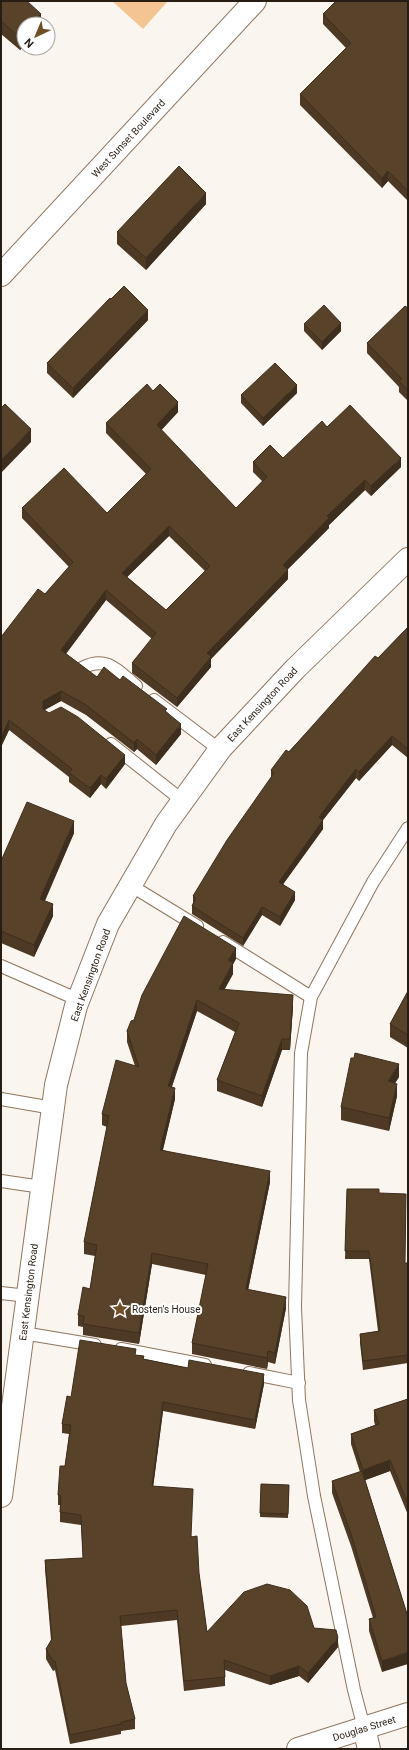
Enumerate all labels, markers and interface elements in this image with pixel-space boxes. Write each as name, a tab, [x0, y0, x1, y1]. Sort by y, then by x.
north arrow	[16, 16, 56, 56]
text: N	[22, 35, 37, 50]
street label: West Sunset Boulevard	[89, 97, 167, 180]
street label: East Kensington Road	[225, 665, 300, 744]
street label: East Kensington Road	[69, 927, 112, 1023]
street label: East Kensington Road	[17, 1243, 40, 1341]
place icon: Rosten's House	[111, 1300, 129, 1318]
place label: Rosten's House	[132, 1304, 200, 1315]
street label: Douglas Street	[331, 1714, 397, 1743]

